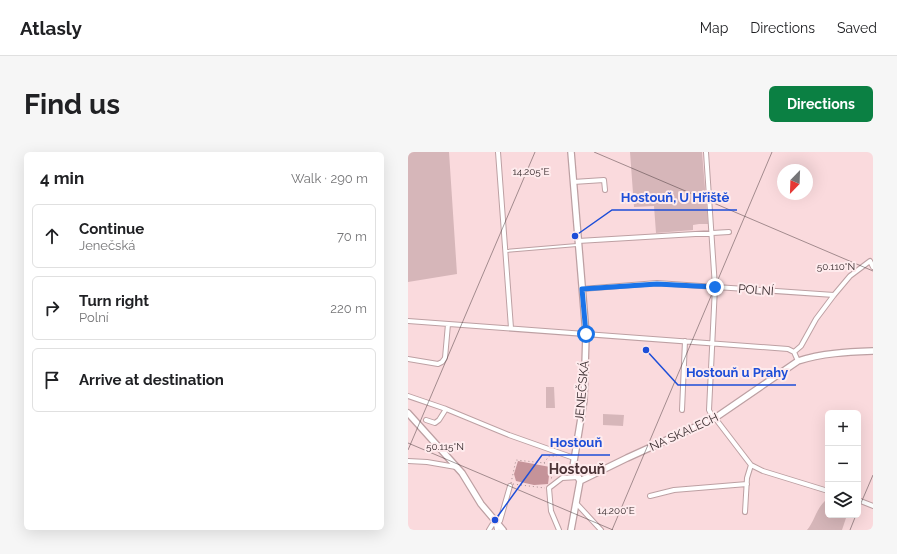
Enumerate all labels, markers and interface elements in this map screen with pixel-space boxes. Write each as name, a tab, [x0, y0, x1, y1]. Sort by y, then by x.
text: Atlasly	[20, 17, 82, 39]
text: Map	[700, 20, 728, 36]
text: Directions	[750, 20, 815, 36]
text: Saved	[837, 20, 877, 36]
button: Directions	[769, 86, 873, 122]
text: Find us	[24, 88, 120, 121]
north arrow	[777, 164, 813, 200]
text: 14.205°E	[512, 166, 550, 177]
text: 4 min	[40, 168, 84, 188]
text: Walk · 290 m	[291, 171, 368, 186]
callout: Hostouň, U Hřiště	[612, 185, 737, 210]
text: Hostouň, U Hřiště	[621, 190, 730, 205]
text: Continue	[79, 220, 144, 238]
icon: ahead	[41, 225, 63, 247]
text: 70 m	[337, 229, 367, 244]
text: Jenečská	[79, 238, 135, 253]
text: 50.110°N	[817, 261, 855, 272]
route end	[706, 278, 724, 296]
street label: POLNÍ	[738, 282, 774, 298]
text: Turn right	[79, 292, 149, 310]
icon: right	[41, 297, 63, 319]
text: 220 m	[330, 301, 367, 316]
text: Polní	[79, 310, 109, 325]
route start	[577, 325, 595, 343]
street label: JENEČSKÁ	[572, 360, 592, 422]
callout: Hostouň u Prahy	[678, 360, 796, 385]
text: Hostouň u Prahy	[686, 365, 788, 380]
icon: arrive	[41, 369, 63, 391]
text: Arrive at destination	[79, 371, 224, 389]
street label: NA SKALECH	[647, 410, 721, 454]
map controls	[825, 410, 861, 518]
button: +	[825, 410, 861, 446]
callout: Hostouň	[542, 430, 610, 455]
text: Hostouň	[550, 435, 602, 450]
text: 50.115°N	[426, 441, 464, 452]
button: −	[825, 446, 861, 482]
district label: Hostouň	[549, 461, 605, 477]
button: layers	[825, 482, 861, 518]
text: 14.200°E	[597, 505, 635, 516]

